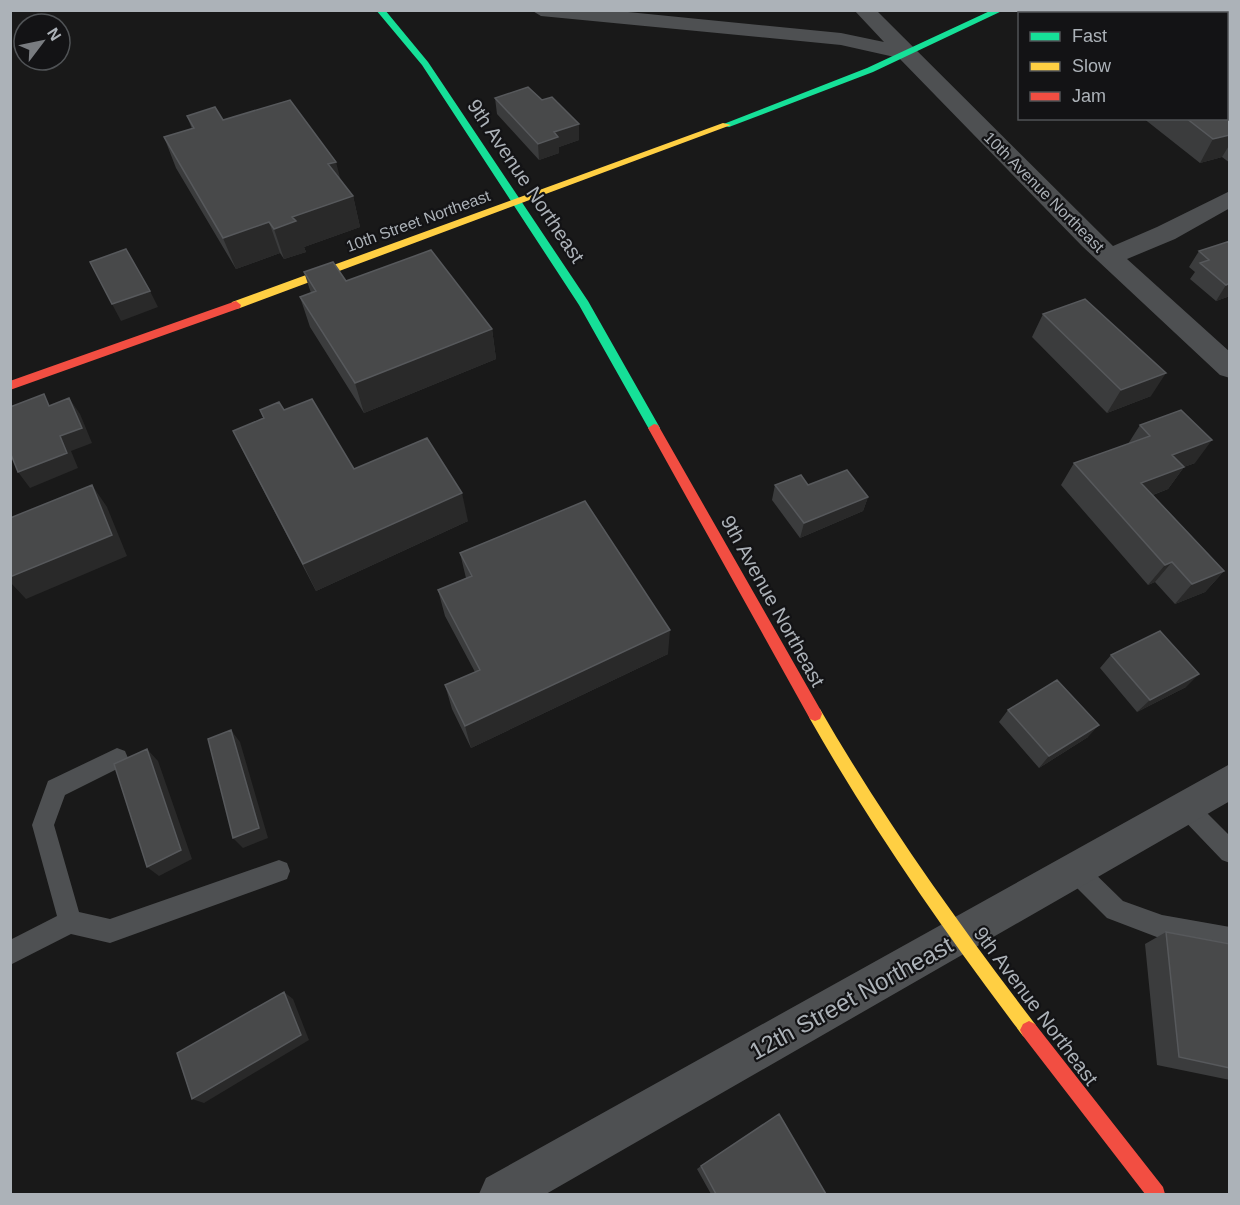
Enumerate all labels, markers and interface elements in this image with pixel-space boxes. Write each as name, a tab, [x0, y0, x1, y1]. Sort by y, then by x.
north arrow	[12, 12, 72, 72]
legend	[1018, 12, 1228, 120]
text: N	[44, 25, 65, 44]
text: Fast	[1072, 26, 1107, 46]
text: Slow	[1072, 56, 1112, 76]
text: Jam	[1072, 86, 1106, 106]
street label: 9th Avenue Northeast	[463, 95, 589, 267]
street label: 10th Avenue Northeast	[981, 129, 1108, 256]
street label: 10th Street Northeast	[344, 187, 493, 255]
street label: 9th Avenue Northeast	[717, 512, 829, 691]
street label: 9th Avenue Northeast	[969, 923, 1103, 1090]
street label: 12th Street Northeast	[745, 931, 958, 1065]

